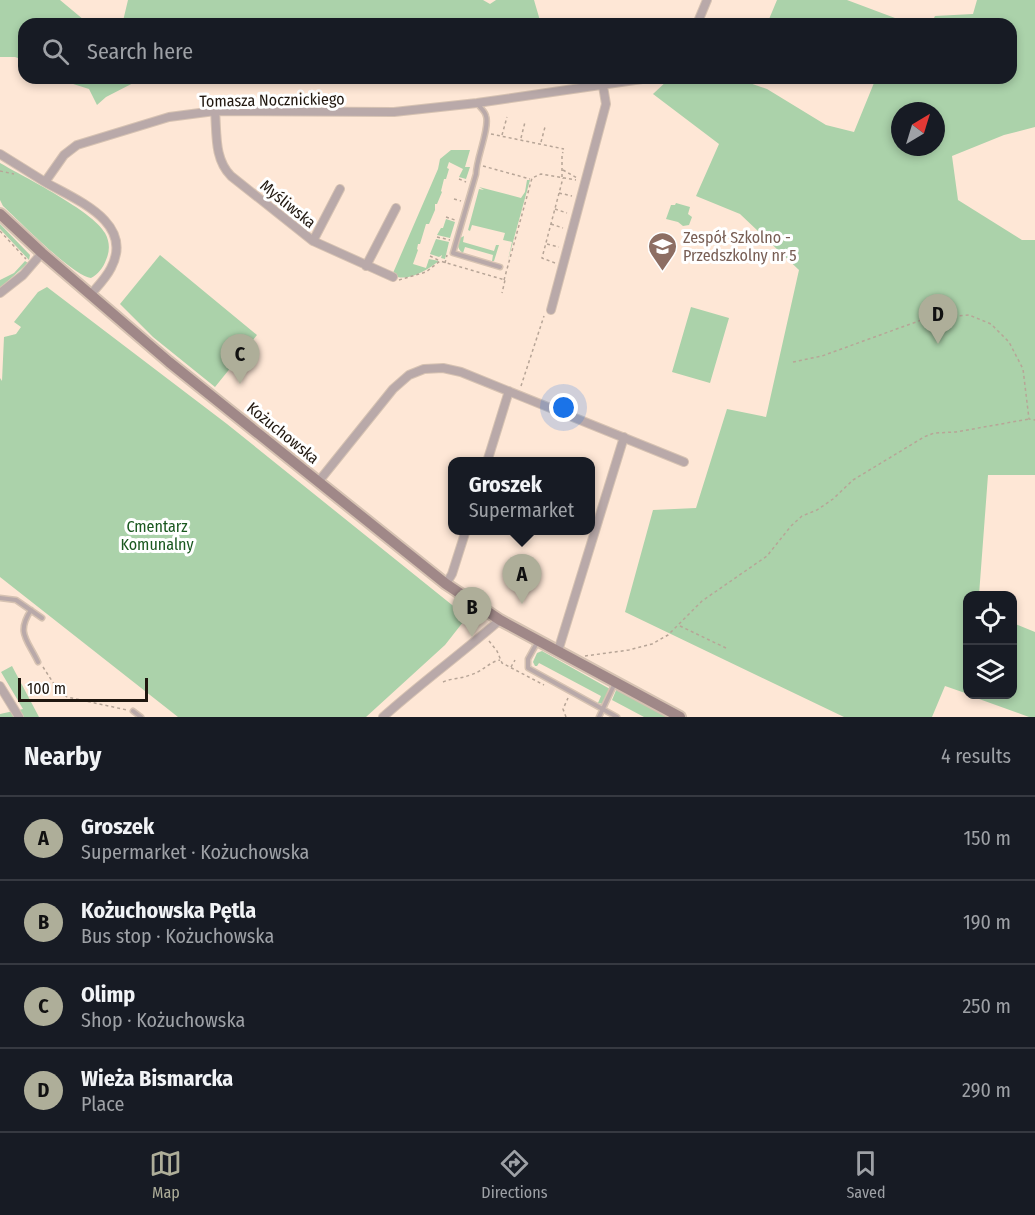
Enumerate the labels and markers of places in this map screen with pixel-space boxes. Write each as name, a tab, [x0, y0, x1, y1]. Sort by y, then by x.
place label: Zespół Szkolno - Przedszkolny nr 5	[683, 228, 797, 265]
school or university icon: Zespół Szkolno - Przedszkolny nr 5	[646, 230, 678, 272]
pin: D	[918, 294, 958, 344]
pin: C	[220, 334, 260, 384]
pin: A	[502, 554, 542, 604]
pin: B	[452, 588, 492, 637]

